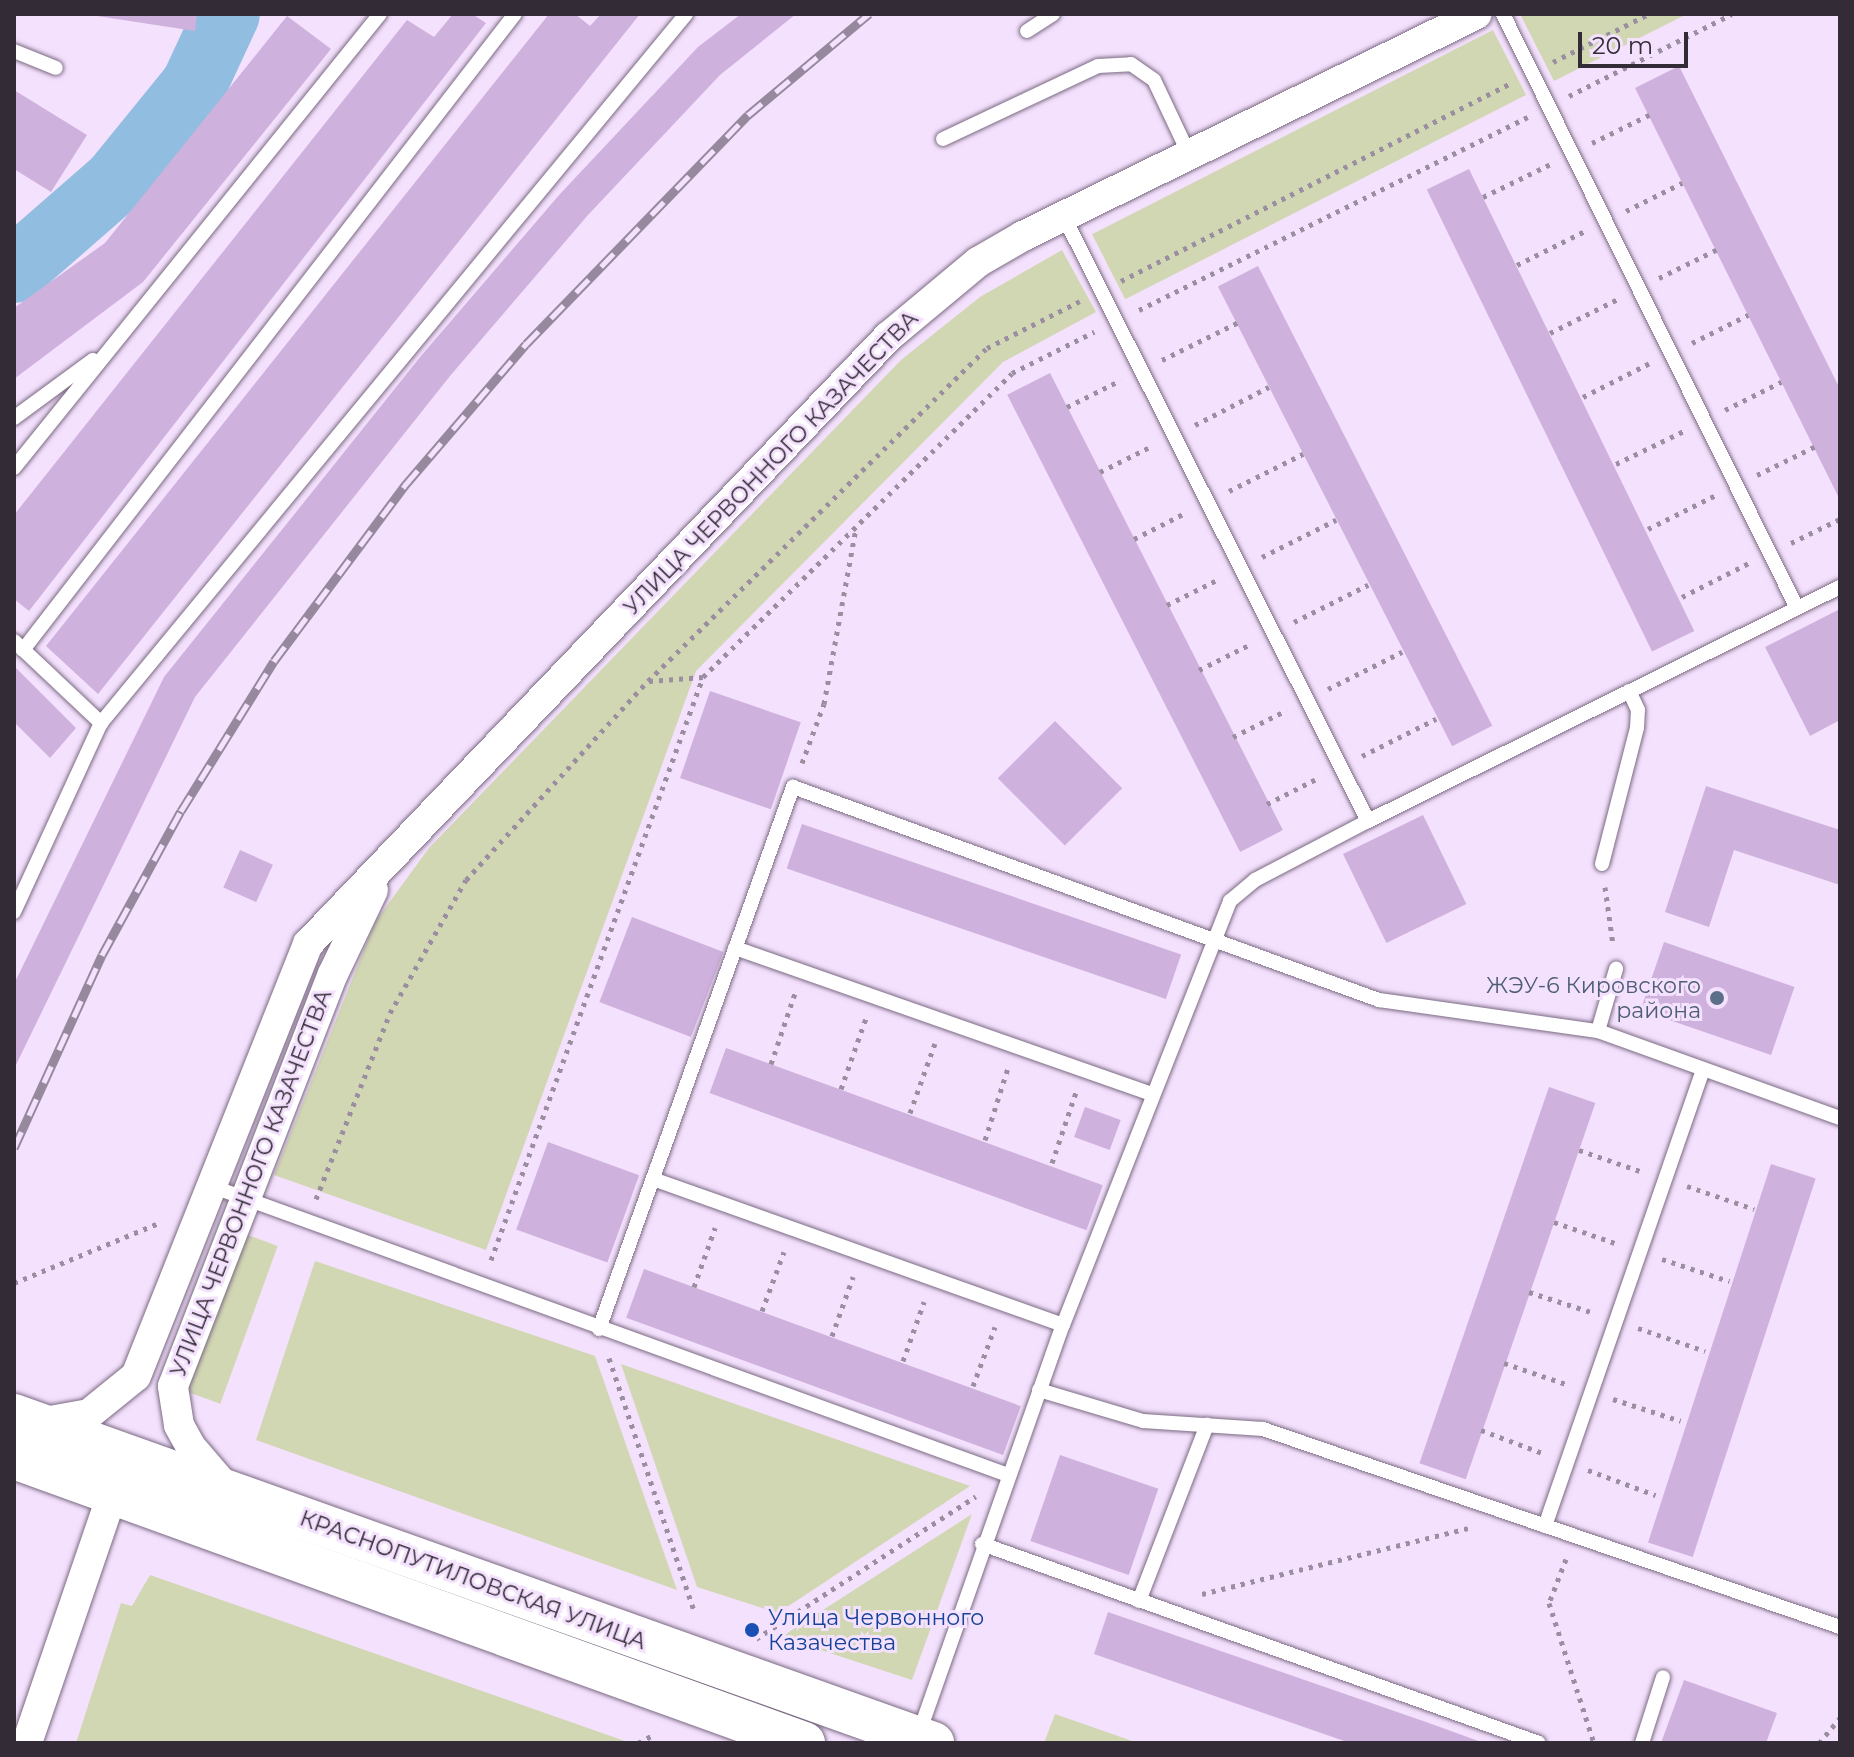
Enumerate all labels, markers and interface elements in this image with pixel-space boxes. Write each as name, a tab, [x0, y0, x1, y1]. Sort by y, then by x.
scale bar	[1582, 16, 1692, 66]
text: 20 m	[1592, 31, 1653, 60]
street label: УЛИЦА ЧЕРВОННОГО КАЗАЧЕСТВА	[618, 306, 924, 620]
place label: ЖЭУ-6 Кировского района	[1486, 972, 1701, 1024]
street label: УЛИЦА ЧЕРВОННОГО КАЗАЧЕСТВА	[165, 986, 337, 1380]
marker: ЖЭУ-6 Кировского района	[1708, 989, 1726, 1007]
street label: КРАСНОПУТИЛОВСКАЯ УЛИЦА	[296, 1505, 650, 1655]
place label: Улица Червонного Казачества	[768, 1604, 984, 1656]
marker: Улица Червонного Казачества	[743, 1621, 761, 1639]

